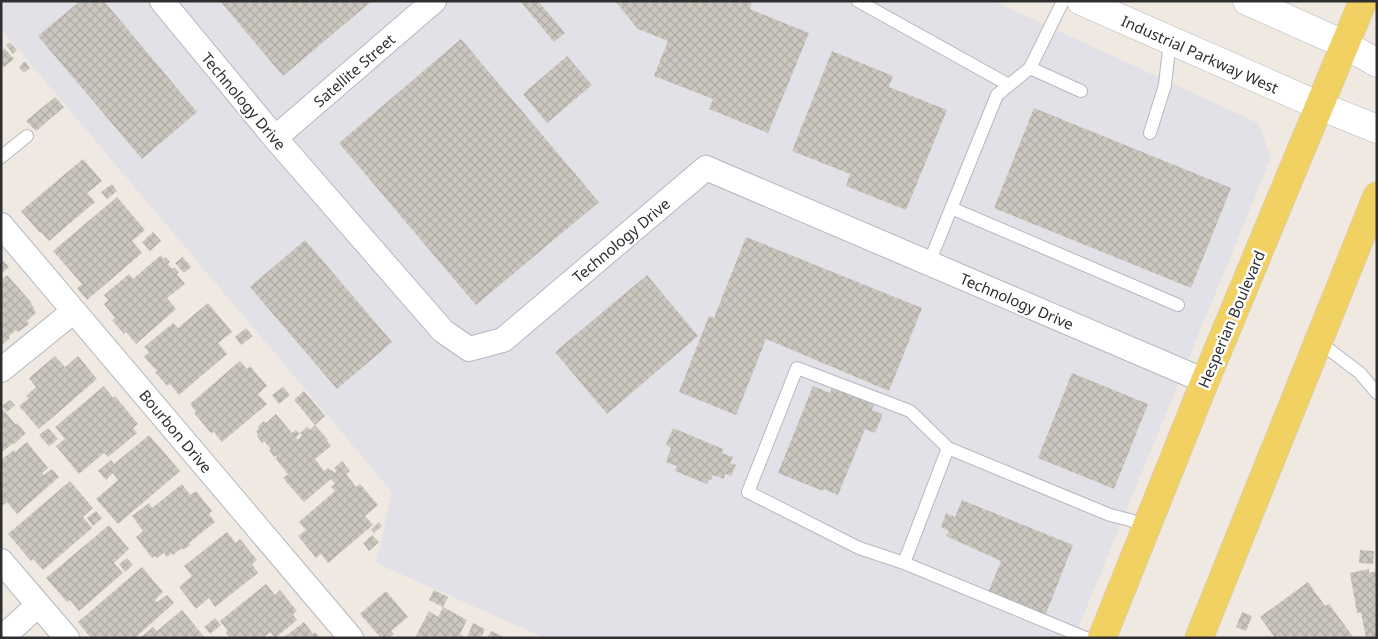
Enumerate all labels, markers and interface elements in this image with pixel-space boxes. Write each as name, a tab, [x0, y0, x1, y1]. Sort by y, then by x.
street label: Industrial Parkway West	[1118, 10, 1282, 98]
street label: Satellite Street	[309, 29, 399, 111]
street label: Technology Drive	[197, 48, 291, 154]
street label: Technology Drive	[568, 193, 674, 287]
street label: Hesperian Boulevard	[1193, 247, 1269, 391]
street label: Technology Drive	[957, 268, 1077, 334]
street label: Bourbon Drive	[135, 385, 217, 477]

